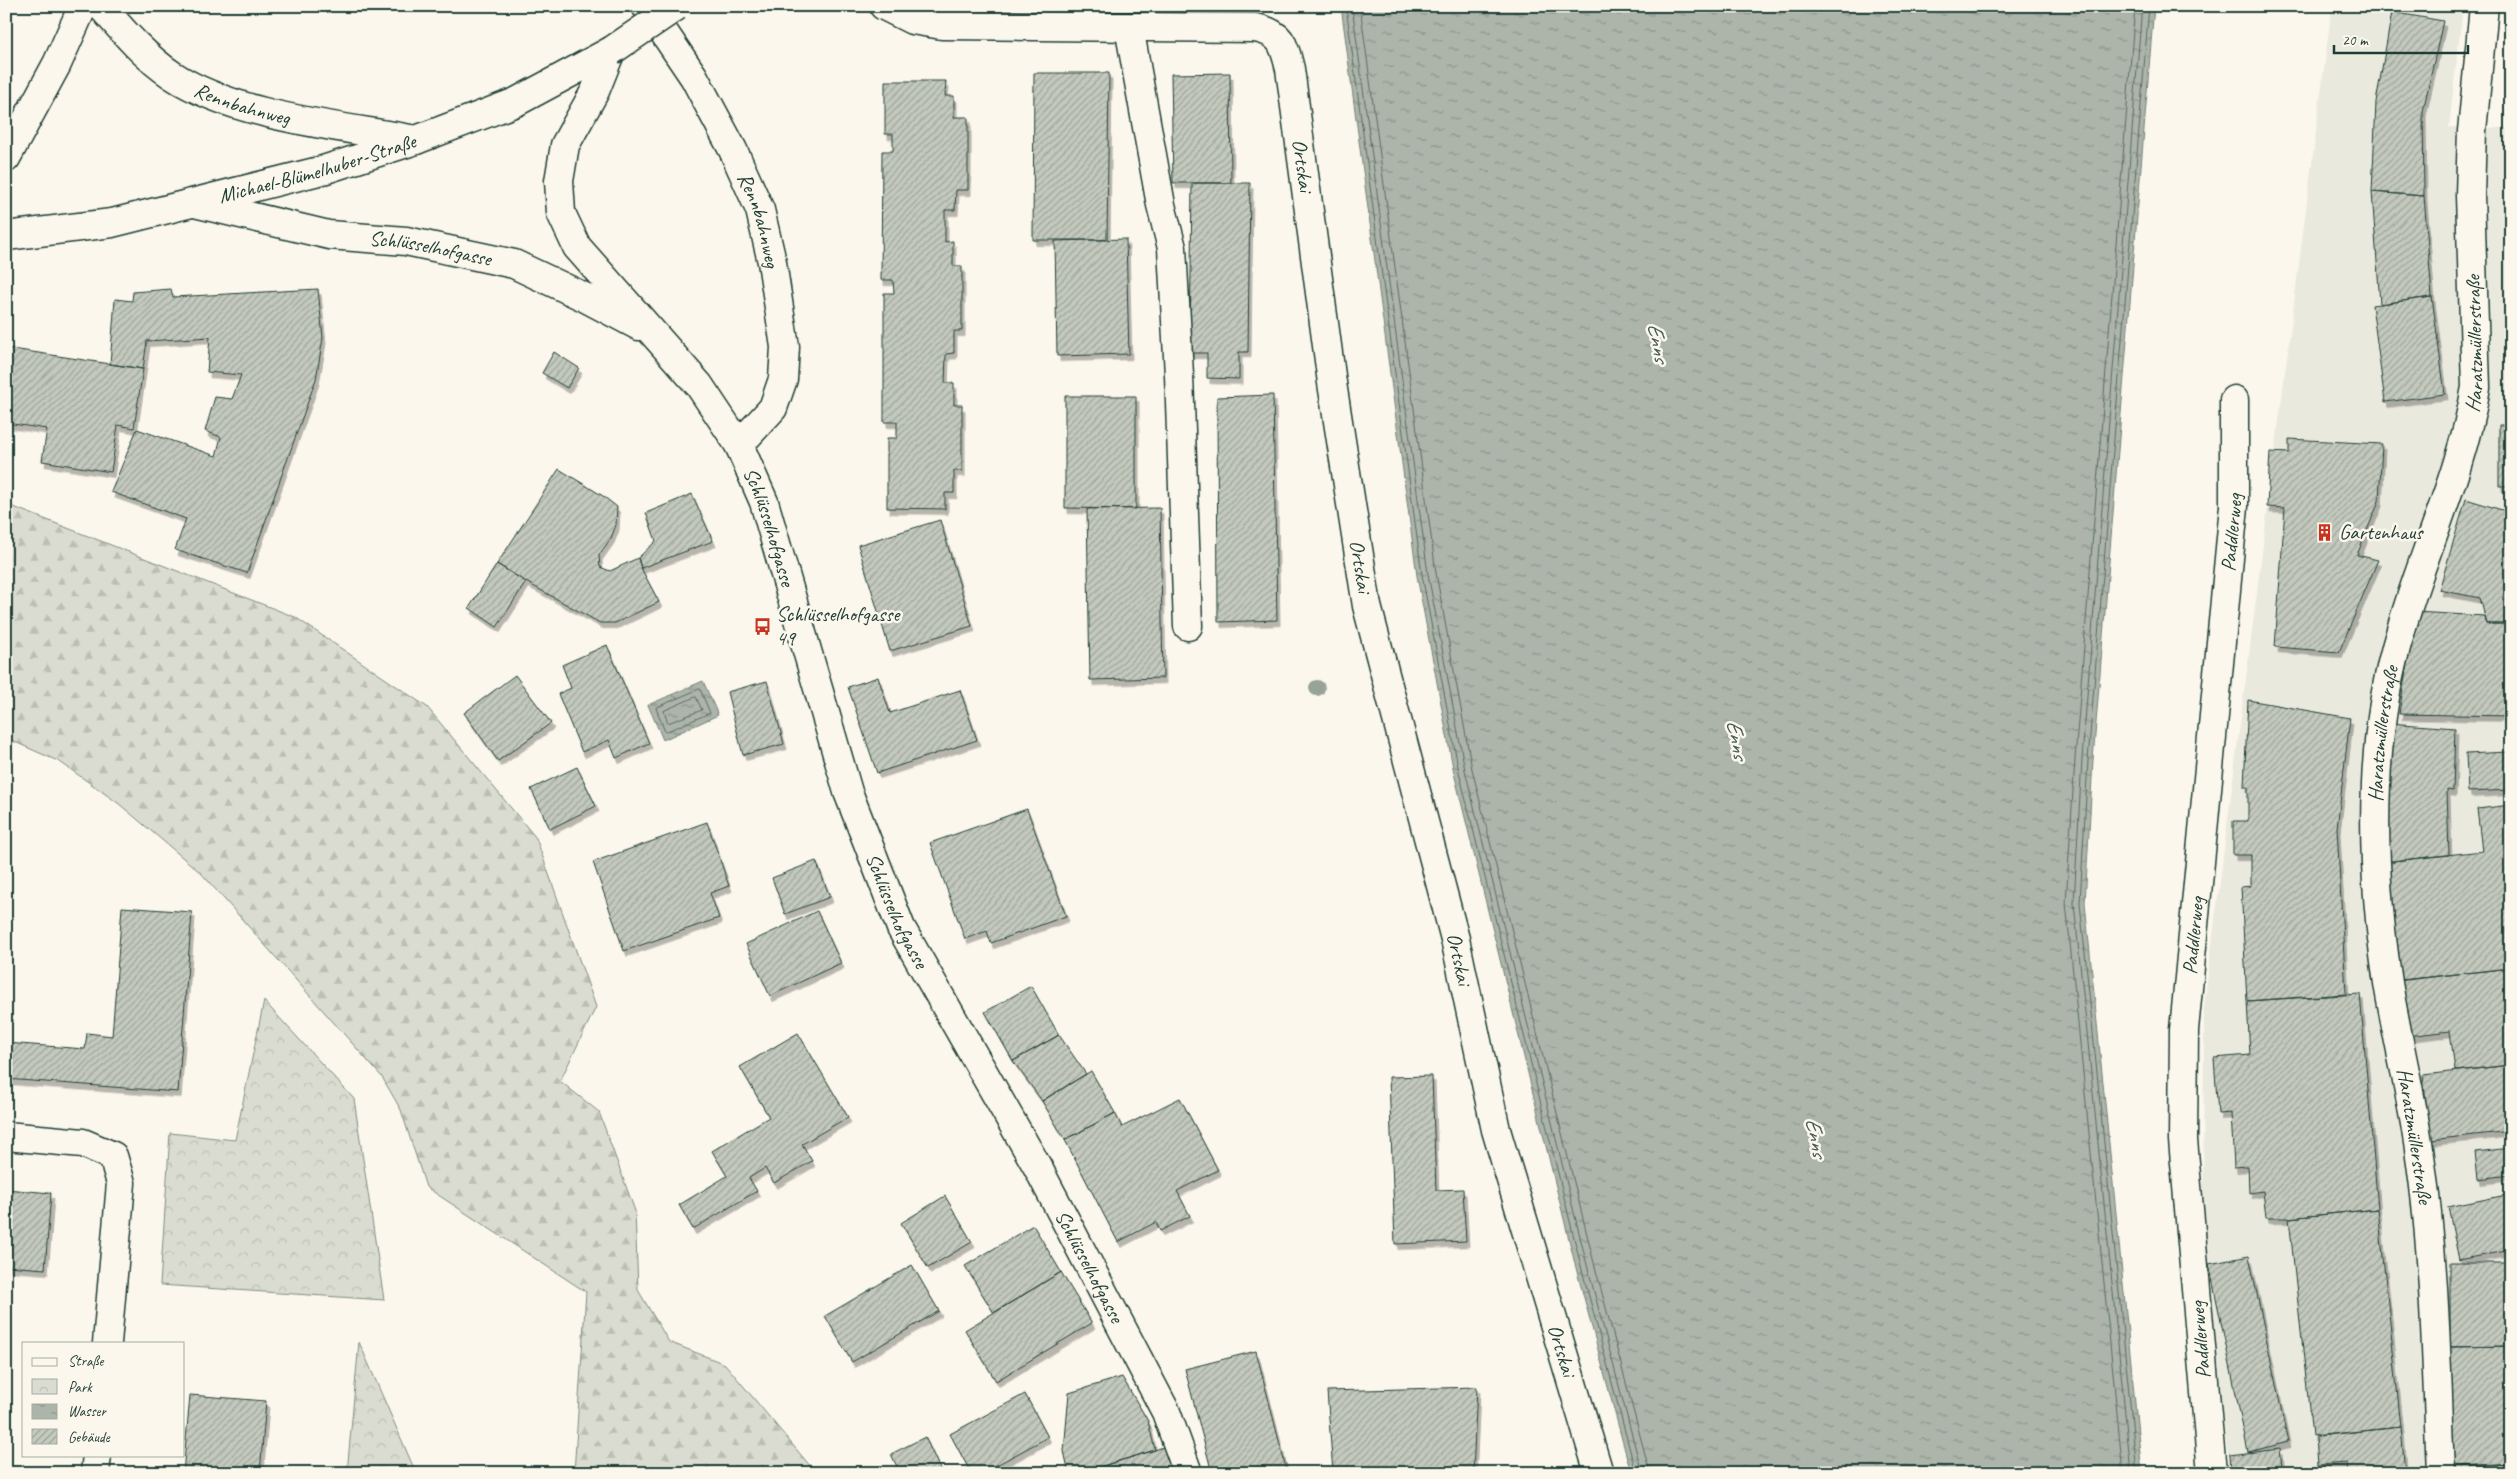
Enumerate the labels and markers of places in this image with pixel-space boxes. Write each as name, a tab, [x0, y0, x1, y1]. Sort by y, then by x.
place label: Gartenhaus	[2339, 519, 2424, 545]
building icon: Gartenhaus	[2315, 522, 2335, 542]
place label: Schlüsselhofgasse 49	[776, 601, 901, 651]
bus stop icon: Schlüsselhofgasse 49	[752, 616, 772, 636]

